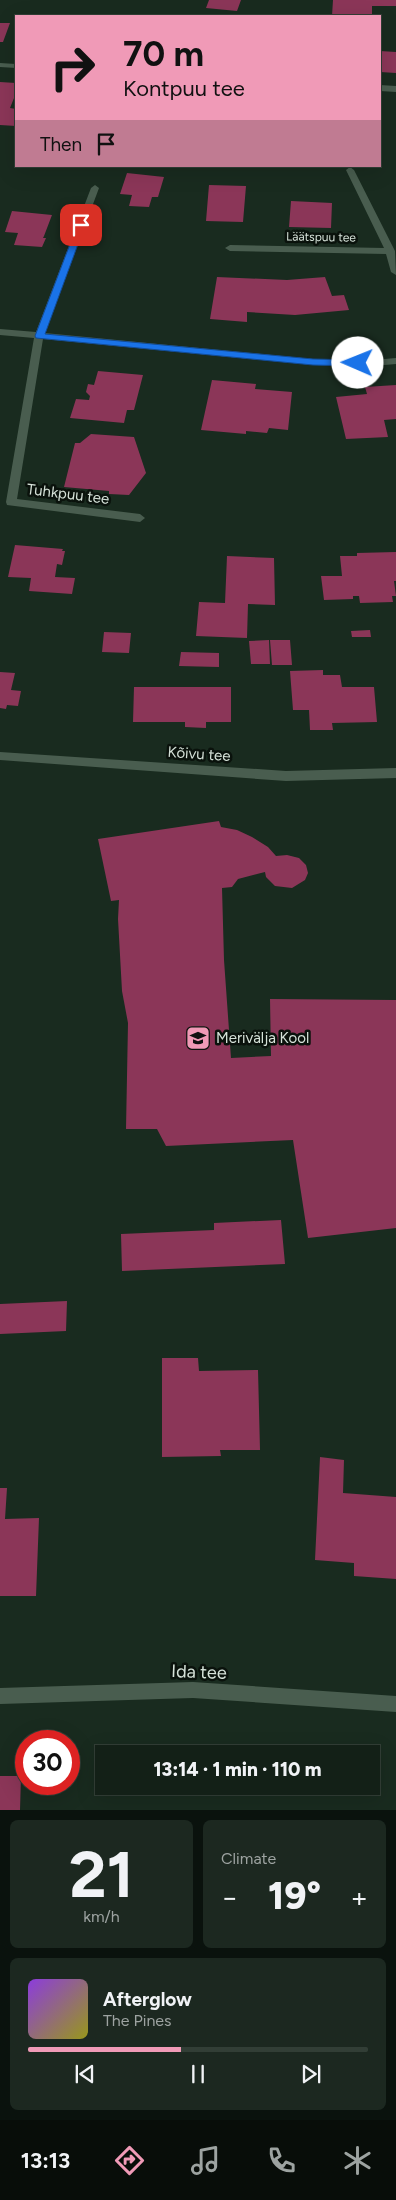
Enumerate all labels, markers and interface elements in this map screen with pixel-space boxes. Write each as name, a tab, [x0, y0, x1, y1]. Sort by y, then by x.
text: 70 m	[123, 33, 204, 75]
icon: right	[40, 35, 105, 100]
text: Kontpuu tee	[123, 75, 245, 102]
icon: arrive	[92, 130, 120, 158]
text: Then	[40, 133, 82, 156]
pin	[60, 204, 102, 246]
icon: arrive	[67, 211, 95, 239]
street label: Läätspuu tee	[286, 229, 356, 245]
position arrow	[331, 336, 383, 388]
street label: Tuhkpuu tee	[26, 480, 110, 508]
street label: Kõivu tee	[167, 743, 231, 765]
school or university icon: Merivälja Kool	[185, 1025, 211, 1051]
place label: Merivälja Kool	[216, 1029, 309, 1047]
street label: Ida tee	[171, 1660, 227, 1684]
speed limit sign: 30	[15, 1730, 80, 1795]
text: 13:14 · 1 min · 110 m	[153, 1758, 322, 1781]
text: 21	[69, 1835, 134, 1913]
text: Climate	[221, 1849, 276, 1868]
text: 19°	[268, 1873, 321, 1919]
text: −	[221, 1880, 238, 1914]
text: +	[351, 1880, 368, 1914]
text: km/h	[83, 1907, 120, 1926]
text: Afterglow	[103, 1988, 192, 2011]
text: The Pines	[103, 2011, 172, 2030]
icon: previous	[71, 2060, 99, 2088]
icon: pause	[184, 2060, 212, 2088]
icon: next	[297, 2060, 325, 2088]
icon: directions	[112, 2143, 147, 2178]
icon: music	[188, 2143, 223, 2178]
icon: phone	[264, 2143, 299, 2178]
icon: climate	[340, 2143, 375, 2178]
text: 13:13	[21, 2147, 70, 2174]

